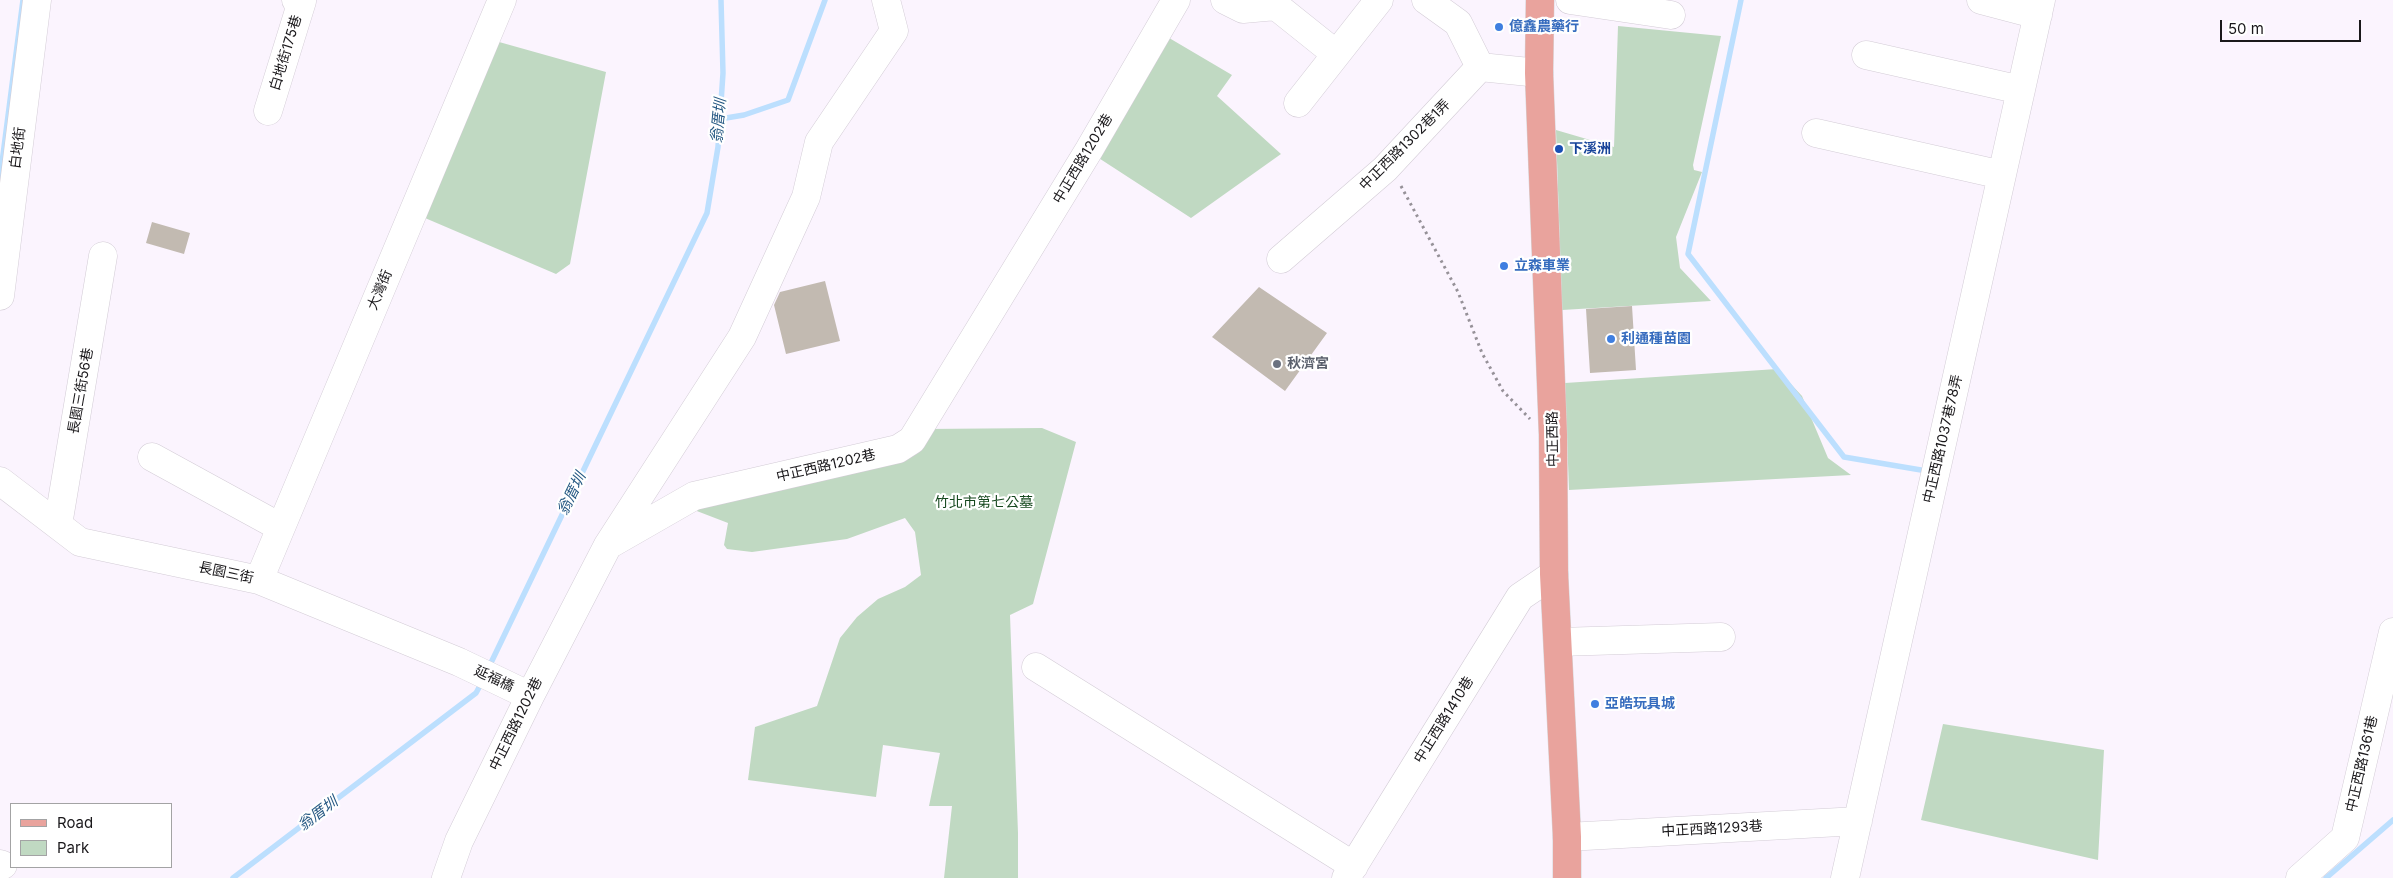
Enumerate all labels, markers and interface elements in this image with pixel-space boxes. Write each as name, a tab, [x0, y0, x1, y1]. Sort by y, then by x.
scale bar	[2223, 10, 2364, 42]
street label: 白地街175巷	[267, 13, 305, 93]
place label: 億鑫農藥行	[1509, 19, 1579, 35]
text: 50 m	[2228, 19, 2264, 38]
marker: 億鑫農藥行	[1493, 21, 1505, 33]
street label: 中正西路1302巷1弄	[1356, 96, 1454, 194]
water label: 翁厝圳	[708, 98, 730, 144]
street label: 中正西路1202巷	[1050, 111, 1116, 207]
street label: 白地街	[7, 126, 29, 170]
place label: 下溪洲	[1569, 141, 1611, 157]
marker: 下溪洲	[1553, 143, 1565, 155]
place label: 立森車業	[1514, 258, 1570, 274]
marker: 立森車業	[1498, 260, 1510, 272]
street label: 大灣街	[364, 267, 396, 313]
place label: 利通種苗園	[1621, 331, 1691, 347]
marker: 利通種苗園	[1605, 333, 1617, 345]
street label: 長園三街56巷	[65, 347, 97, 435]
place label: 秋濟宮	[1287, 356, 1329, 372]
marker: 秋濟宮	[1271, 358, 1283, 370]
street label: 中正西路1037巷78弄	[1920, 373, 1966, 505]
street label: 中正西路	[1544, 411, 1562, 467]
street label: 中正西路1202巷	[775, 446, 877, 486]
water label: 翁厝圳	[554, 470, 590, 518]
park label: 竹北市第七公墓	[935, 495, 1033, 511]
street label: 長園三街	[197, 559, 255, 587]
street label: 延福橋	[471, 663, 517, 695]
street label: 中正西路1410巷	[1411, 674, 1477, 766]
street label: 中正西路1202巷	[486, 675, 546, 773]
place label: 亞皓玩具城	[1605, 696, 1675, 712]
marker: 亞皓玩具城	[1589, 698, 1601, 710]
street label: 中正西路1361巷	[2343, 714, 2381, 814]
water label: 翁厝圳	[295, 793, 341, 835]
legend	[10, 803, 172, 868]
text: Road	[57, 813, 93, 832]
street label: 中正西路1293巷	[1661, 818, 1763, 840]
text: Park	[57, 838, 89, 857]

